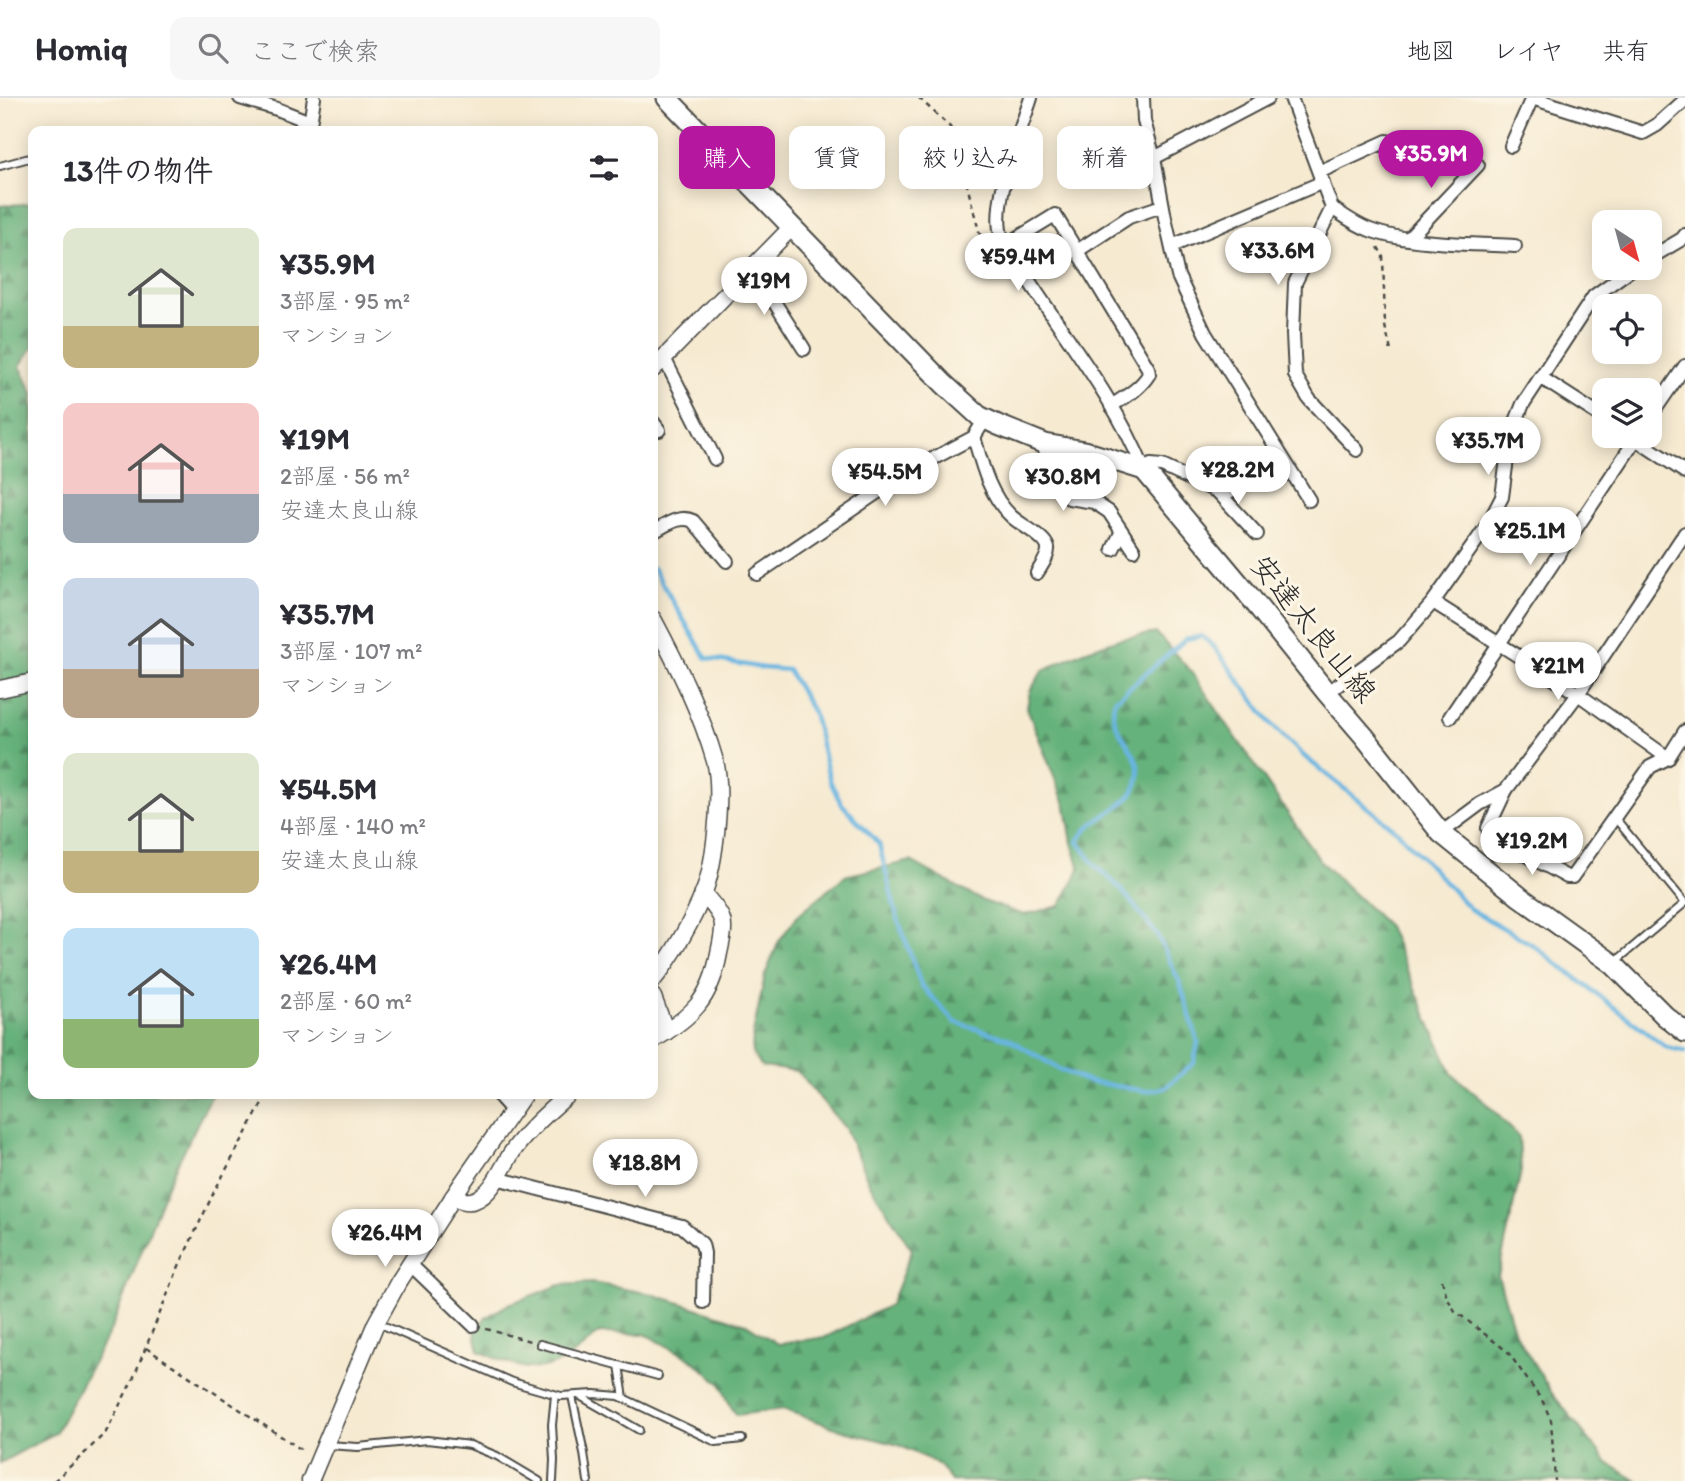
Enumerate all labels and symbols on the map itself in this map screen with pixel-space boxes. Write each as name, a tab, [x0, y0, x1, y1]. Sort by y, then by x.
pin: ¥35.9M	[1374, 130, 1488, 190]
north arrow	[1592, 210, 1662, 280]
pin: ¥33.6M	[1221, 228, 1335, 287]
pin: ¥59.4M	[961, 234, 1075, 293]
pin: ¥19M	[723, 258, 805, 317]
pin: ¥35.7M	[1431, 418, 1545, 477]
pin: ¥28.2M	[1181, 446, 1295, 506]
pin: ¥54.5M	[828, 448, 942, 508]
pin: ¥30.8M	[1006, 454, 1120, 513]
pin: ¥25.1M	[1473, 508, 1587, 567]
street label: 安達太良山線	[1243, 546, 1385, 710]
pin: ¥21M	[1517, 642, 1599, 702]
pin: ¥19.2M	[1475, 818, 1589, 877]
pin: ¥18.8M	[588, 1140, 702, 1199]
pin: ¥26.4M	[328, 1210, 442, 1269]

